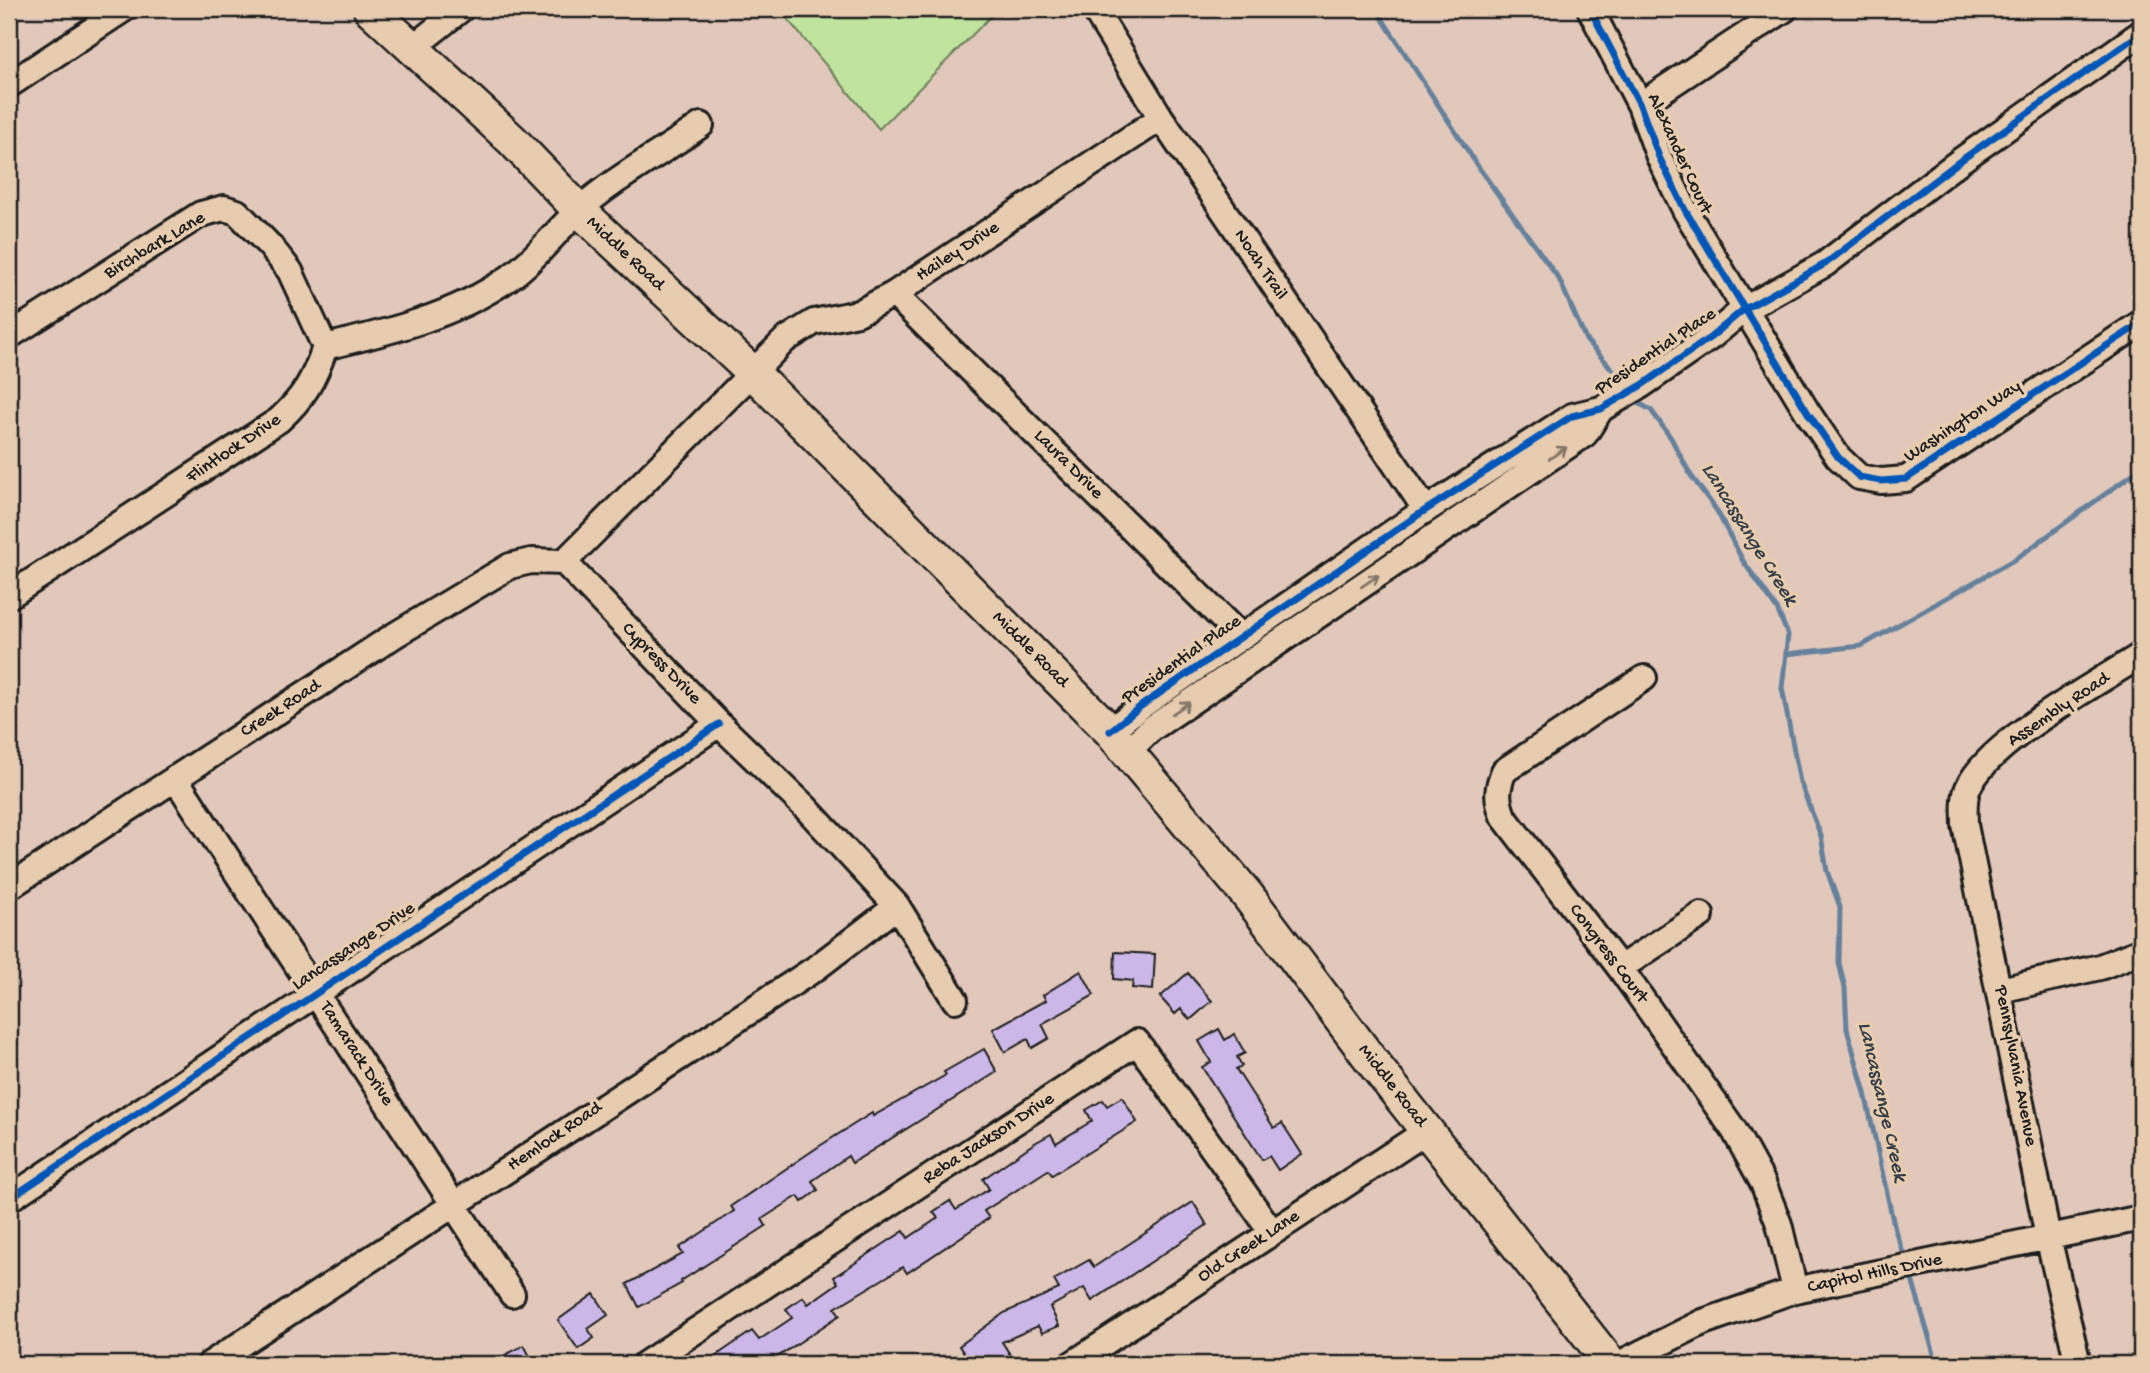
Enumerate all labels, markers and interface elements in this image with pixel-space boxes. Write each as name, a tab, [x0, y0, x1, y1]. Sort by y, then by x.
street label: Alexander Court	[1641, 90, 1718, 220]
street label: Birchbark Lane	[99, 207, 210, 286]
street label: Middle Road	[581, 212, 671, 298]
street label: Hailey Drive	[912, 216, 1004, 287]
street label: Noah Trail	[1228, 225, 1292, 305]
street label: Presidential Place	[1590, 303, 1721, 401]
street label: Washington Way	[1900, 375, 2026, 468]
street label: Flintlock Drive	[181, 409, 286, 490]
street label: Laura Drive	[1028, 425, 1108, 505]
one-way arrow	[1548, 446, 1567, 460]
water label: Lancassange Creek	[1694, 459, 1803, 613]
one-way arrow	[1360, 573, 1379, 588]
street label: Middle Road	[987, 607, 1075, 695]
street label: Presidential Place	[1117, 610, 1246, 710]
street label: Cypress Drive	[616, 618, 706, 710]
street label: Assembly Road	[2004, 666, 2116, 753]
street label: Creek Road	[237, 674, 327, 743]
one-way arrow	[1171, 701, 1191, 715]
street label: Lancassange Drive	[288, 897, 420, 997]
street label: Congress Court	[1563, 900, 1654, 1010]
street label: Pennsylvania Avenue	[1988, 983, 2042, 1148]
street label: Tamarack Drive	[313, 997, 398, 1111]
water label: Lancassange Creek	[1851, 1020, 1912, 1187]
street label: Middle Road	[1352, 1040, 1433, 1134]
street label: Reba Jackson Drive	[919, 1088, 1059, 1190]
street label: Hemlock Road	[503, 1096, 608, 1177]
street label: Old Creek Lane	[1194, 1205, 1305, 1289]
street label: Capitol Hills Drive	[1806, 1248, 1945, 1299]

